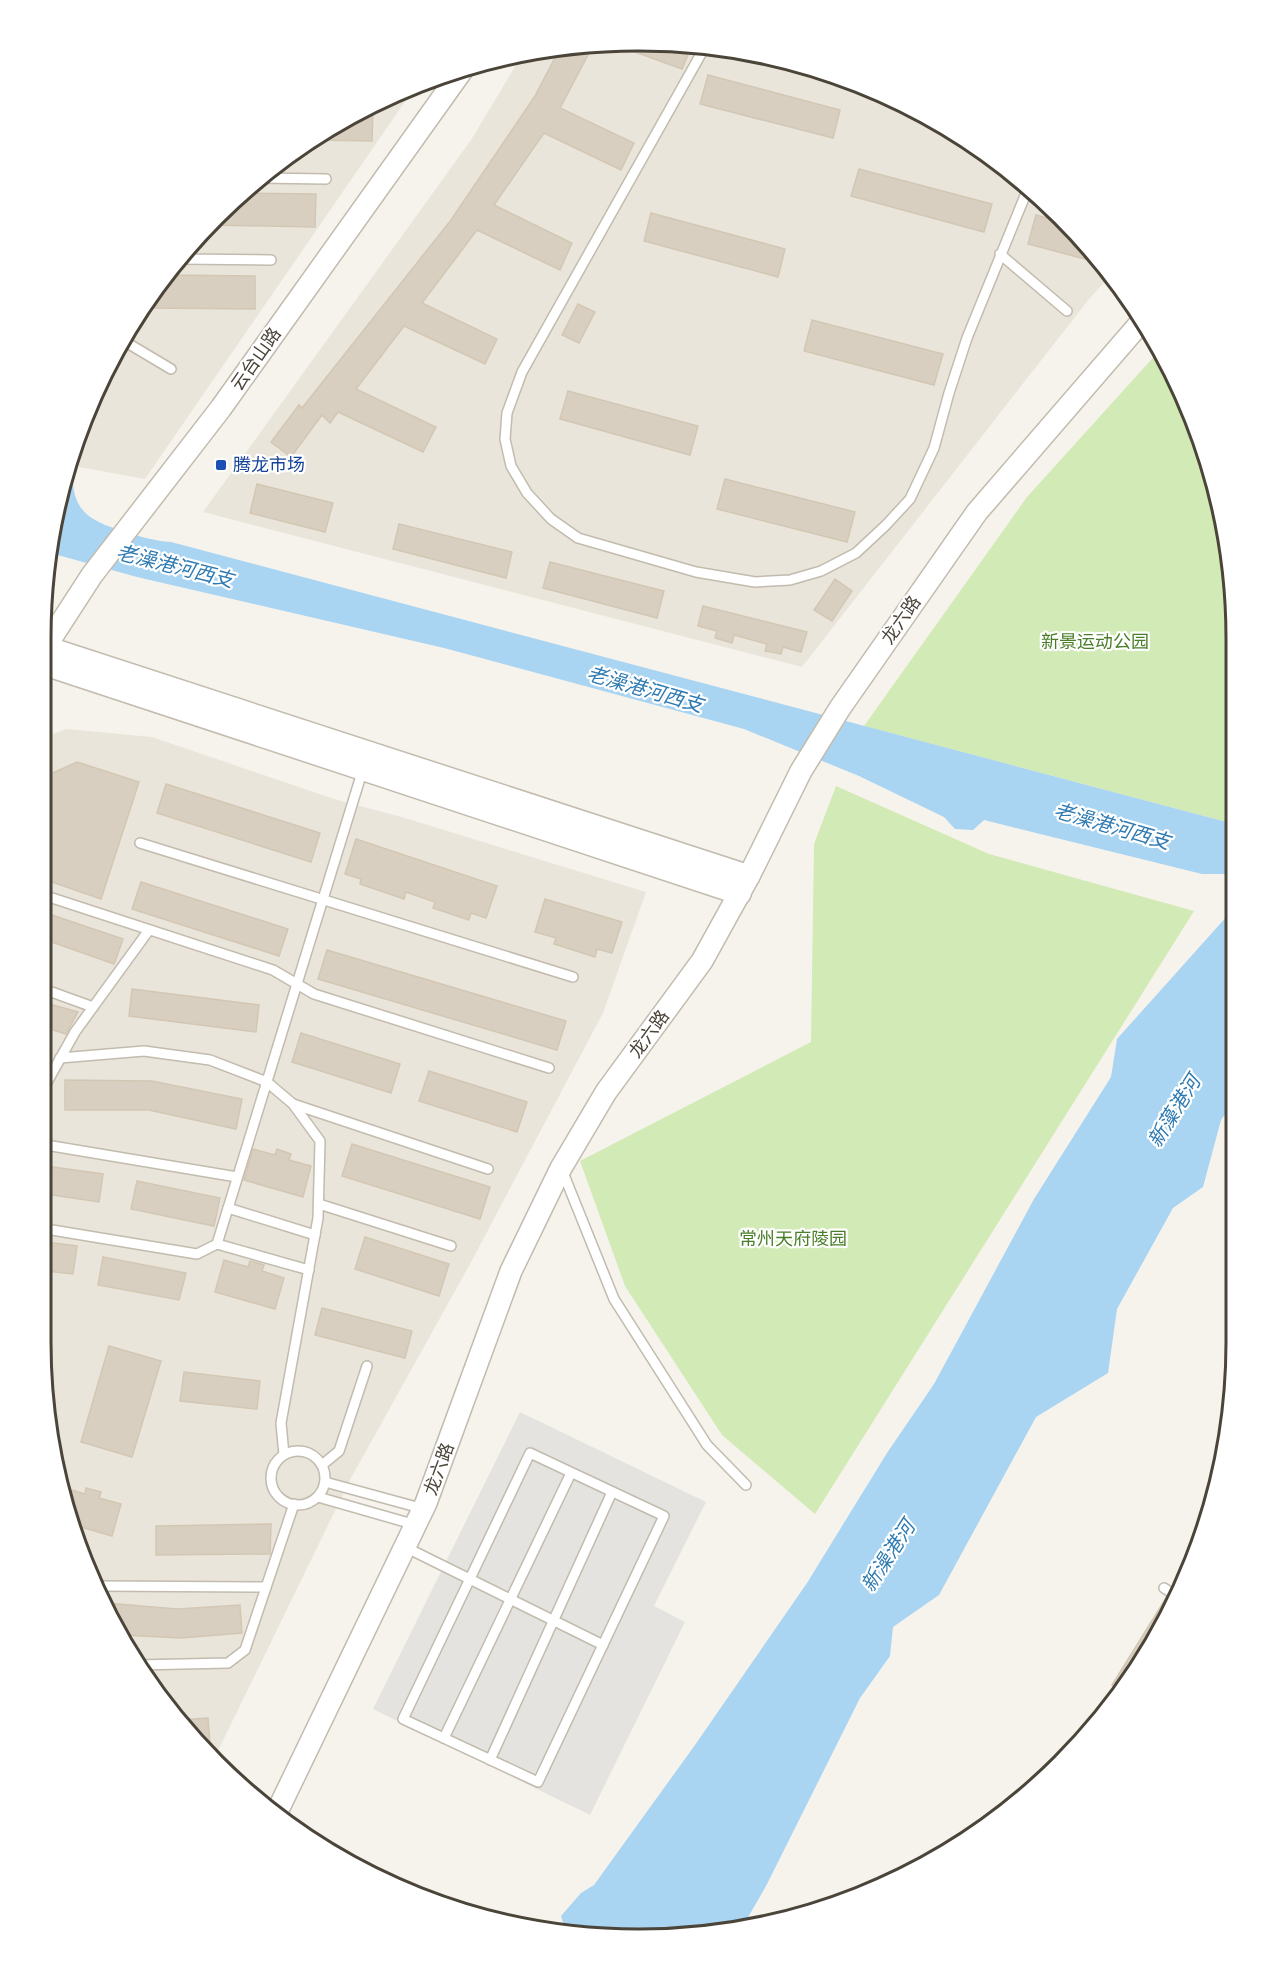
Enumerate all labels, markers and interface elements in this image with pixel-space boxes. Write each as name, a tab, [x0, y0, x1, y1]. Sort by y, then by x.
street label: 云台山路	[226, 323, 286, 395]
place label: 腾龙市场	[233, 454, 305, 476]
marker: 腾龙市场	[214, 458, 228, 472]
water label: 老澡港河西支	[114, 540, 238, 593]
street label: 龙六路	[877, 592, 925, 648]
park label: 新景运动公园	[1041, 631, 1149, 653]
water label: 老澡港河西支	[584, 661, 708, 718]
water label: 老澡港河西支	[1051, 798, 1175, 855]
street label: 龙六路	[624, 1006, 674, 1062]
water label: 新藻港河	[1143, 1067, 1207, 1151]
park label: 常州天府陵园	[739, 1228, 847, 1250]
street label: 龙六路	[419, 1440, 459, 1498]
water label: 新澡港河	[856, 1513, 922, 1596]

